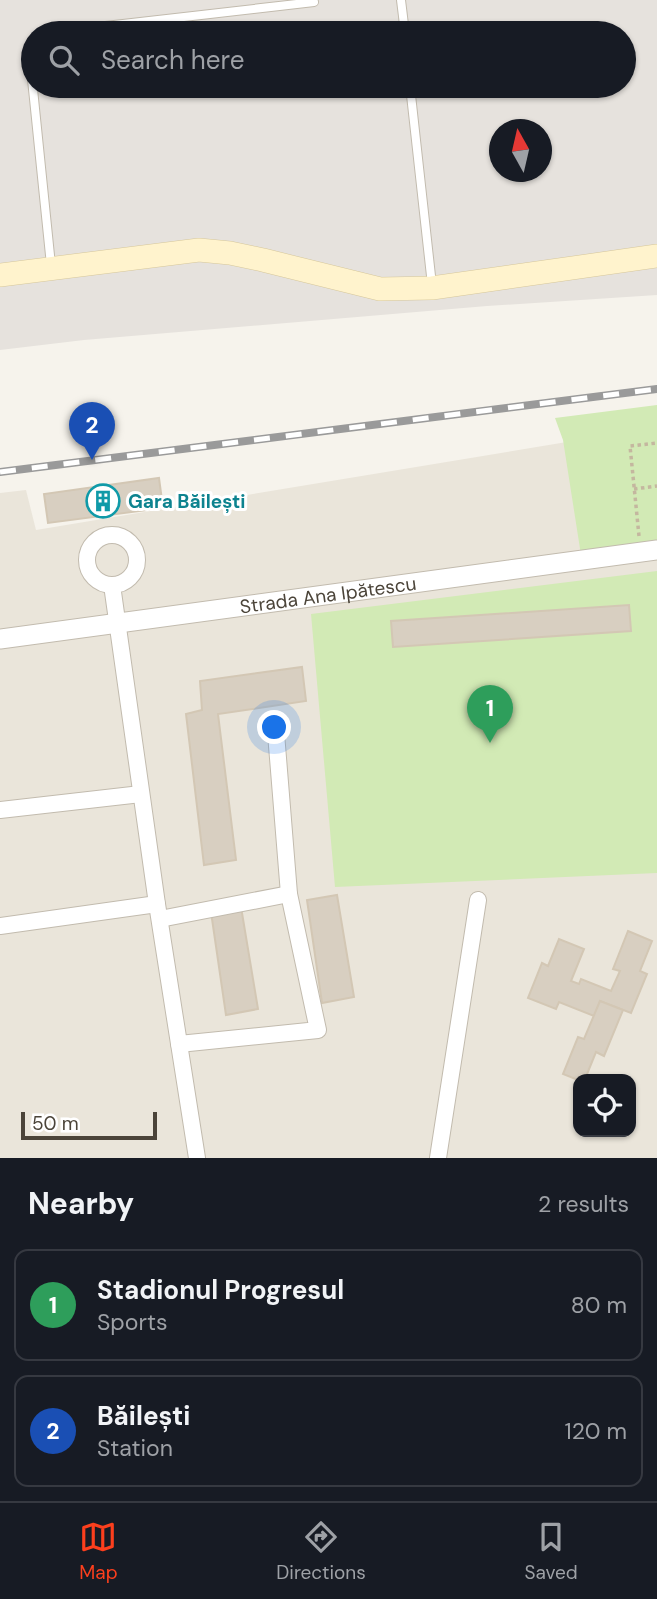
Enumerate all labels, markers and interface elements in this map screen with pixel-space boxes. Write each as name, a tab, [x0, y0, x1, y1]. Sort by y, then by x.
search box	[21, 21, 636, 98]
icon: search	[45, 41, 83, 79]
text: Search here	[101, 43, 244, 77]
north arrow	[489, 119, 552, 182]
pin: 2	[69, 402, 115, 460]
building icon: Gara Băilești	[84, 482, 122, 520]
place label: Gara Băilești	[128, 489, 246, 514]
street label: Strada Ana Ipătescu	[238, 571, 418, 619]
pin: 1	[467, 685, 513, 743]
your location	[257, 710, 291, 744]
map controls	[573, 1074, 636, 1137]
button: locate	[573, 1074, 636, 1137]
scale bar	[21, 1109, 158, 1141]
text: 50 m	[32, 1111, 79, 1136]
text: Nearby	[28, 1184, 134, 1223]
text: 2 results	[538, 1189, 629, 1219]
text: Stadionul Progresul	[97, 1273, 344, 1307]
text: 1	[49, 1290, 57, 1320]
text: 80 m	[571, 1290, 627, 1320]
text: Sports	[97, 1307, 167, 1337]
text: Băilești	[97, 1399, 190, 1433]
text: 2	[46, 1416, 60, 1446]
text: 120 m	[564, 1416, 627, 1446]
text: Station	[97, 1433, 173, 1463]
tab: Map	[79, 1518, 118, 1585]
tab: Directions	[276, 1518, 366, 1585]
tab: Saved	[524, 1518, 578, 1585]

